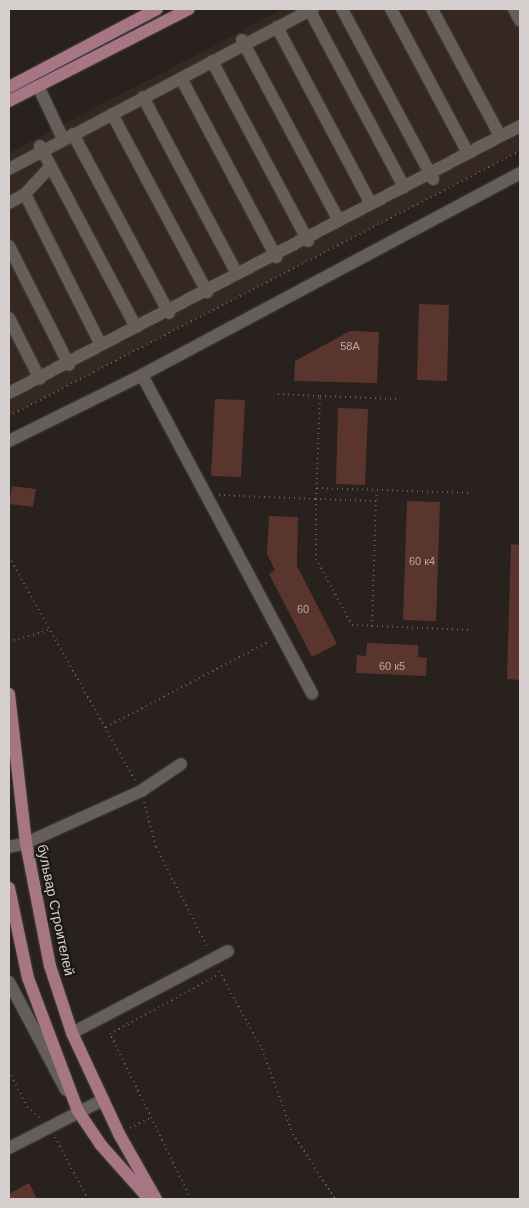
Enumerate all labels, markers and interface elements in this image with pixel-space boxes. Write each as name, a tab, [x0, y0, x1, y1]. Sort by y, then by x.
house number: 58А	[340, 339, 360, 353]
house number: 60 к4	[409, 554, 435, 568]
house number: 60	[297, 602, 309, 616]
house number: 60 к5	[379, 659, 405, 673]
street label: бульвар Строителей	[34, 843, 78, 977]

